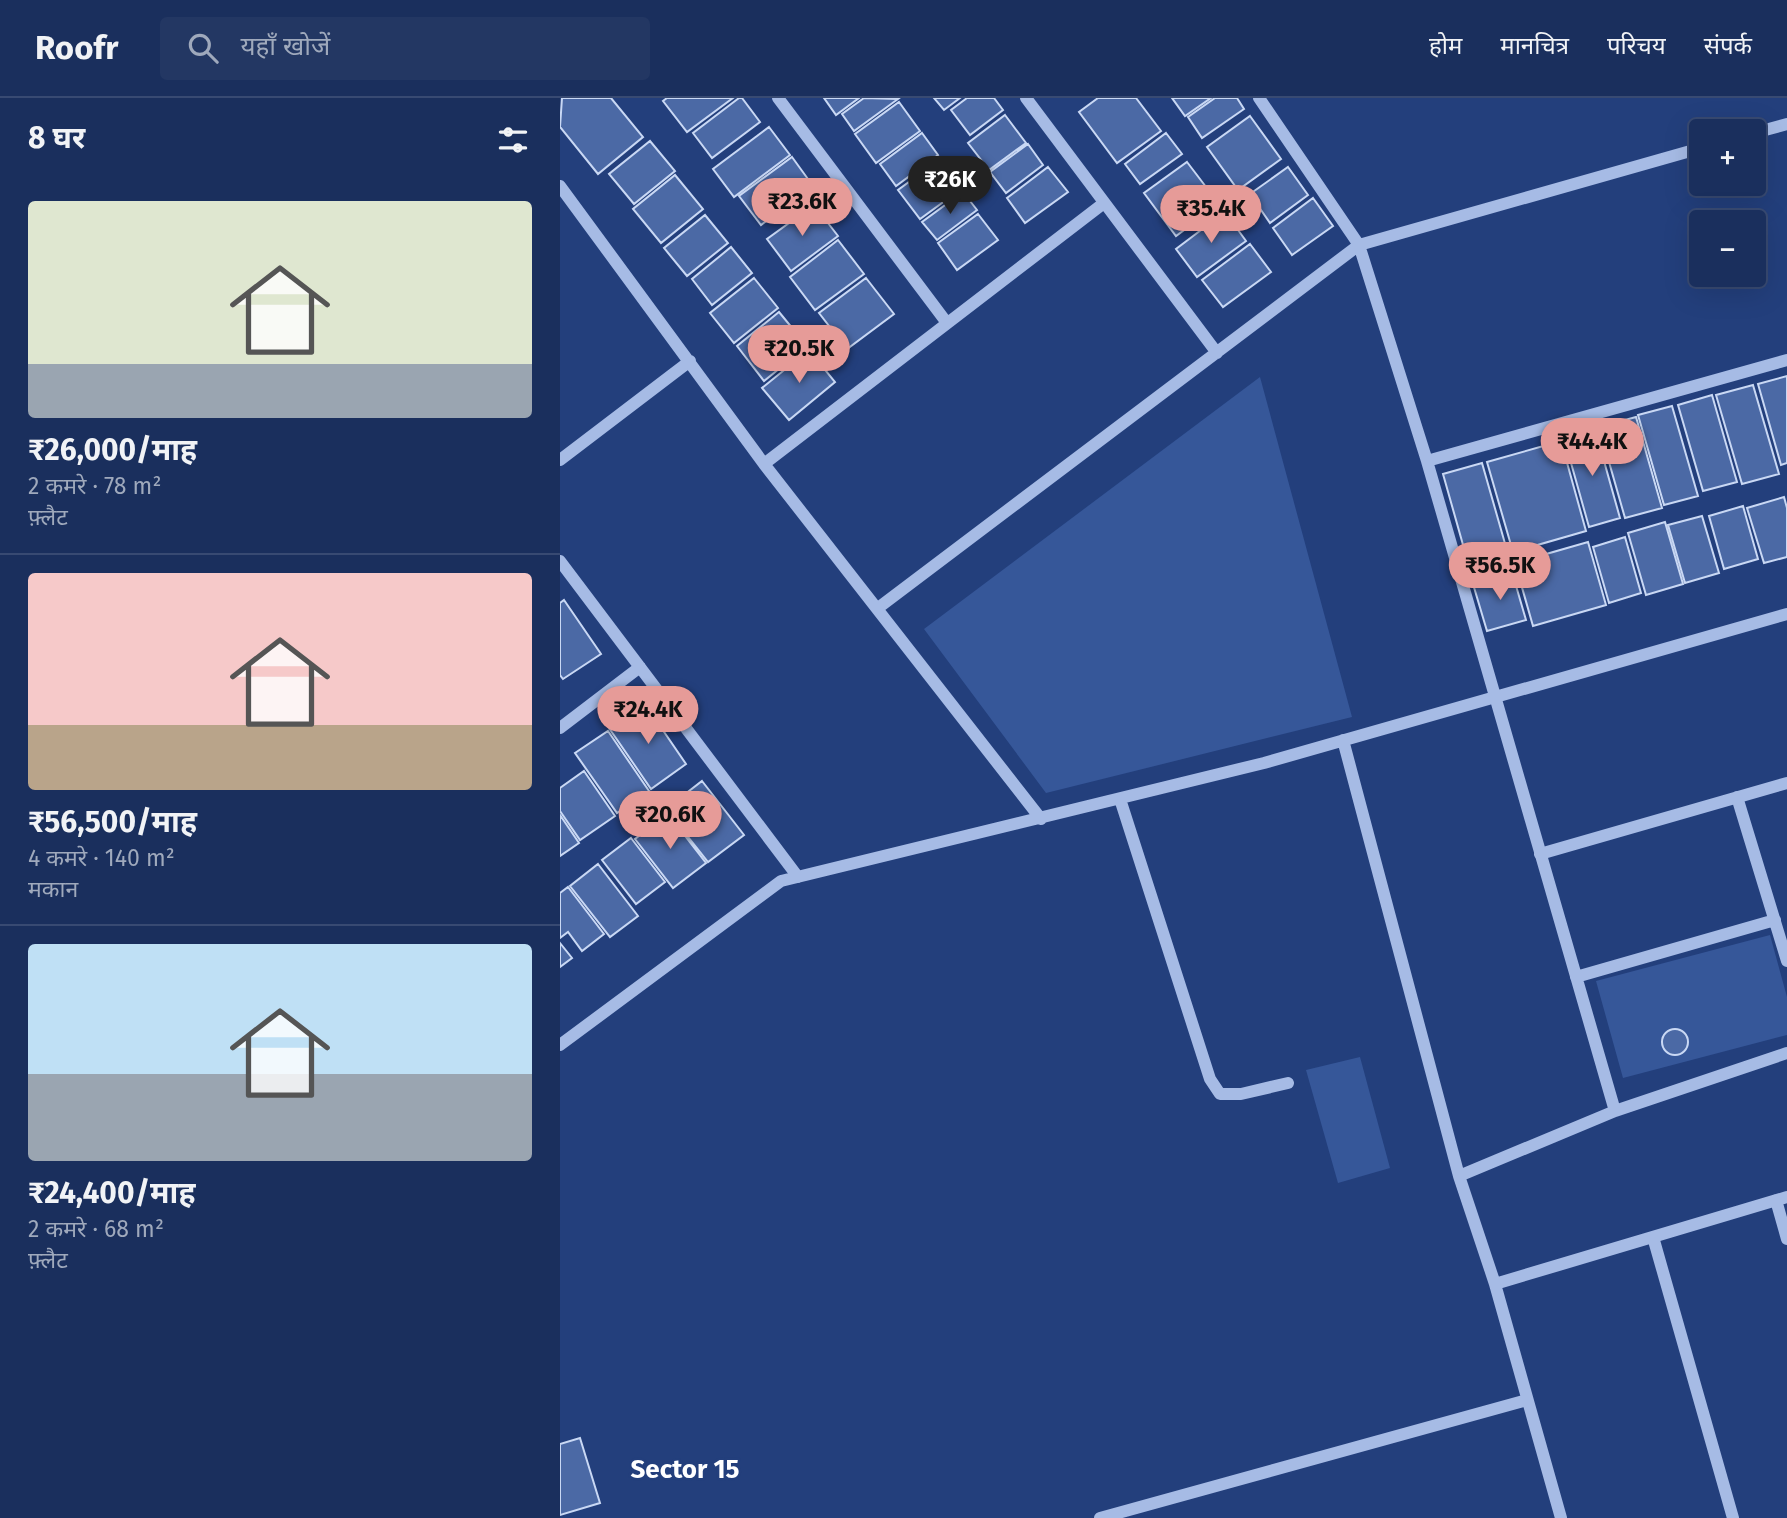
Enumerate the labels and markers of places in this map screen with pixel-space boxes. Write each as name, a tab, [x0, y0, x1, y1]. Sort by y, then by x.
pin: ₹26K	[909, 156, 991, 216]
pin: ₹23.6K	[745, 178, 859, 238]
pin: ₹35.4K	[1154, 186, 1268, 245]
pin: ₹20.5K	[742, 326, 856, 385]
pin: ₹44.4K	[1535, 418, 1649, 478]
pin: ₹56.5K	[1443, 542, 1557, 602]
pin: ₹24.4K	[591, 686, 705, 746]
pin: ₹20.6K	[613, 792, 727, 851]

